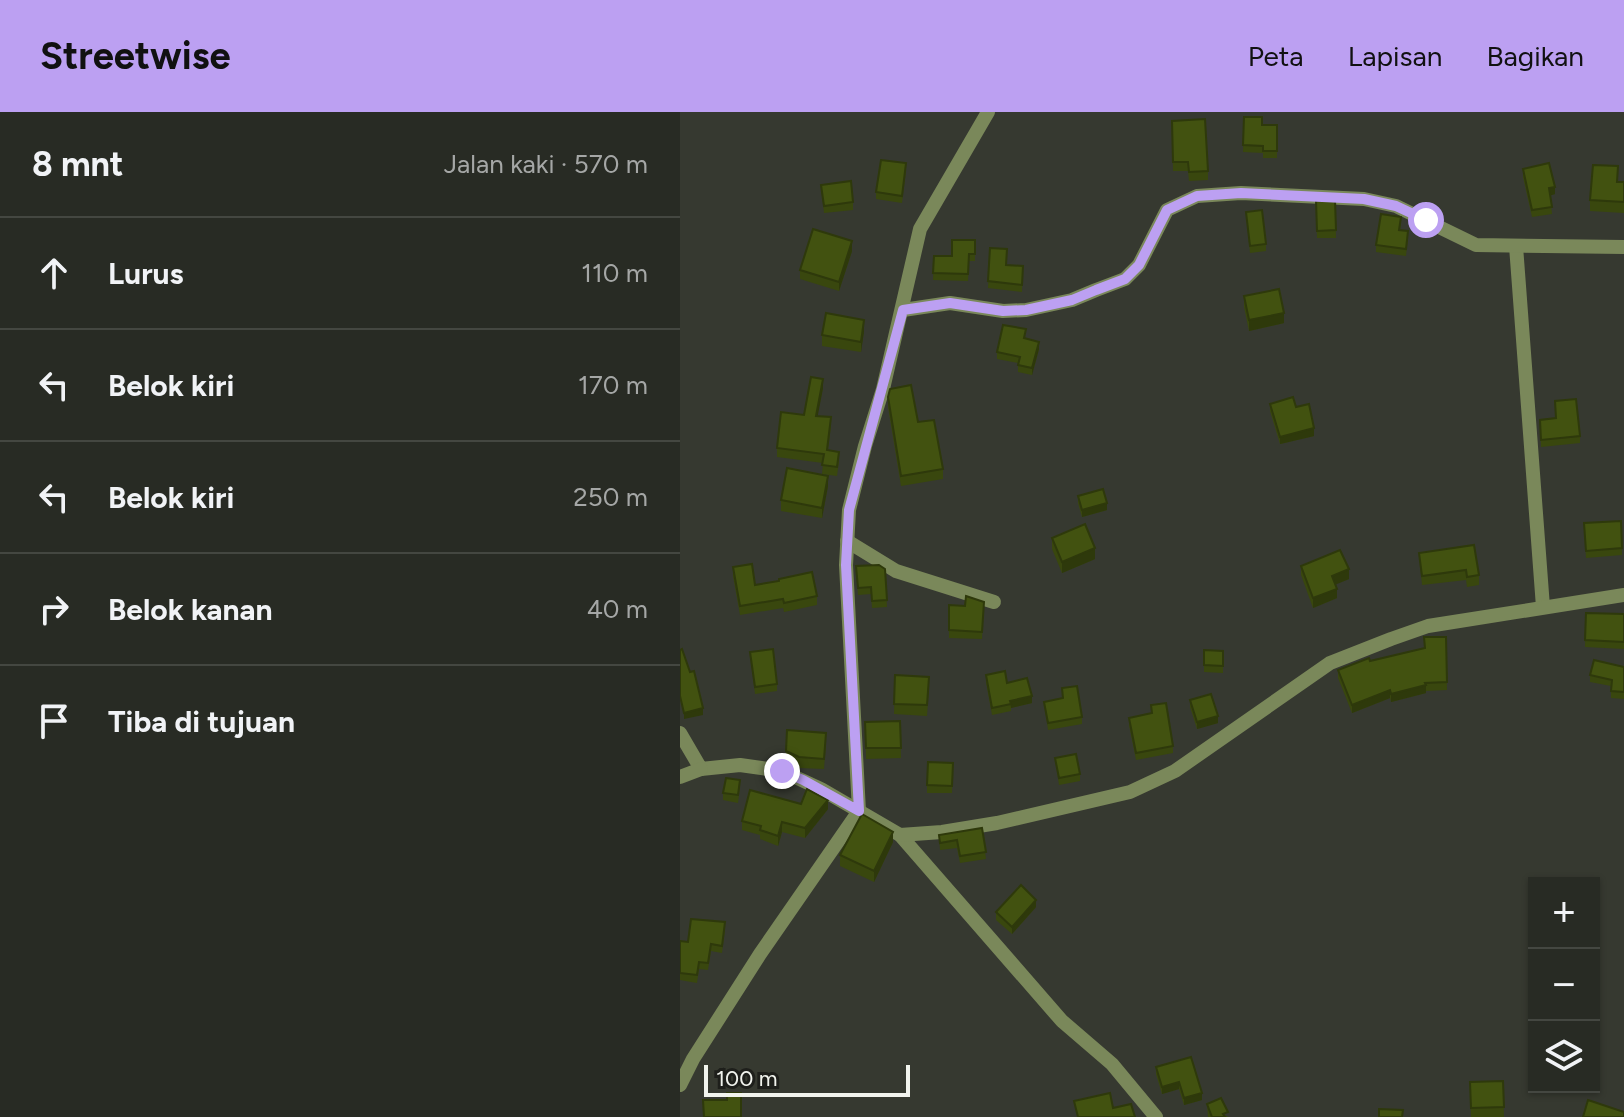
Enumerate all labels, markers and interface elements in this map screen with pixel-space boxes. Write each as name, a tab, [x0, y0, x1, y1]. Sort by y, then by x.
text: Streetwise	[40, 33, 231, 79]
text: Peta	[1248, 39, 1304, 73]
text: Lapisan	[1348, 39, 1442, 73]
text: Bagikan	[1486, 39, 1584, 73]
text: 8 mnt	[32, 144, 124, 185]
text: Jalan kaki · 570 m	[444, 148, 648, 180]
route start	[1408, 202, 1444, 238]
icon: ahead	[32, 251, 76, 295]
text: Lurus	[108, 255, 184, 292]
text: 110 m	[581, 257, 648, 289]
icon: left	[32, 363, 76, 407]
text: Belok kiri	[108, 367, 234, 404]
text: 170 m	[578, 369, 648, 401]
icon: left	[32, 475, 76, 519]
text: Belok kiri	[108, 479, 234, 516]
text: 250 m	[573, 481, 648, 513]
icon: right	[32, 587, 76, 631]
text: Belok kanan	[108, 591, 273, 628]
text: 40 m	[587, 593, 648, 625]
icon: arrive	[32, 699, 76, 743]
text: Tiba di tujuan	[108, 703, 295, 740]
route end	[764, 753, 800, 789]
map controls	[1528, 877, 1600, 1093]
button: +	[1528, 877, 1600, 949]
button: −	[1528, 949, 1600, 1021]
button: layers	[1528, 1021, 1600, 1093]
scale bar	[704, 1061, 910, 1097]
text: 100 m	[716, 1065, 777, 1092]

